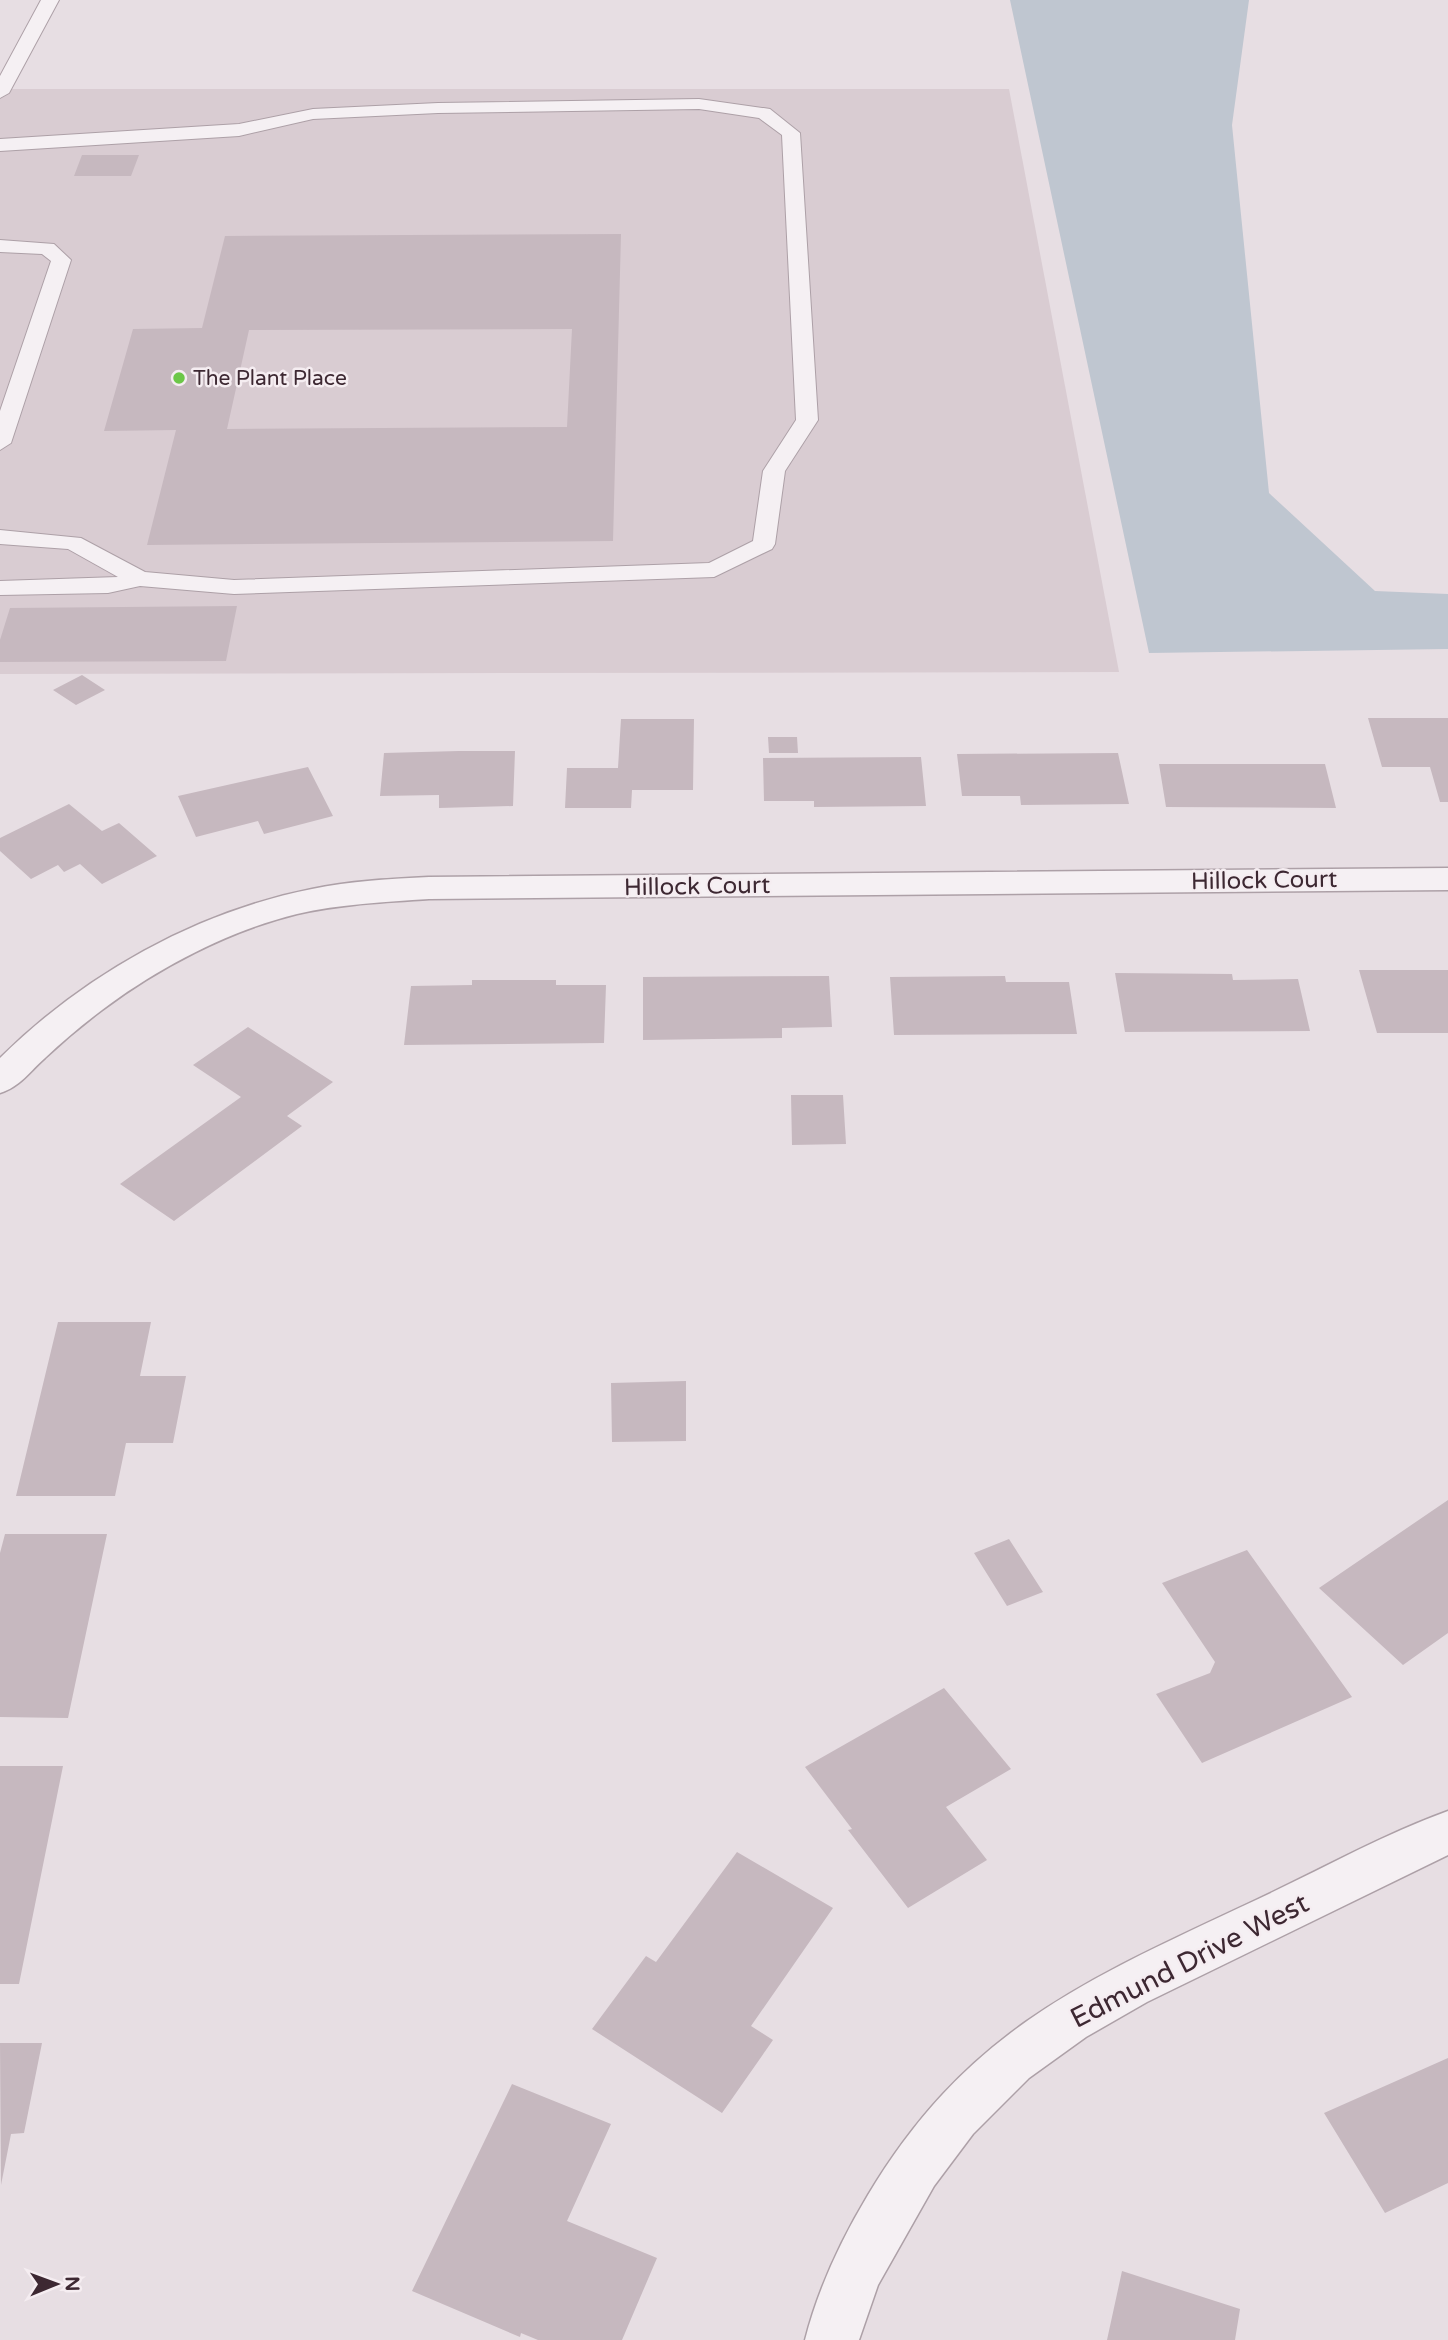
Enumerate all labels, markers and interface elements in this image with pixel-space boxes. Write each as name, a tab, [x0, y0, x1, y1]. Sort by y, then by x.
place label: The Plant Place	[193, 366, 347, 391]
marker: The Plant Place	[171, 370, 187, 386]
street label: Hillock Court	[1191, 865, 1337, 896]
street label: Hillock Court	[624, 871, 770, 902]
street label: Edmund Drive West	[1065, 1886, 1315, 2036]
north arrow	[21, 2249, 91, 2319]
text: N	[61, 2276, 83, 2292]

